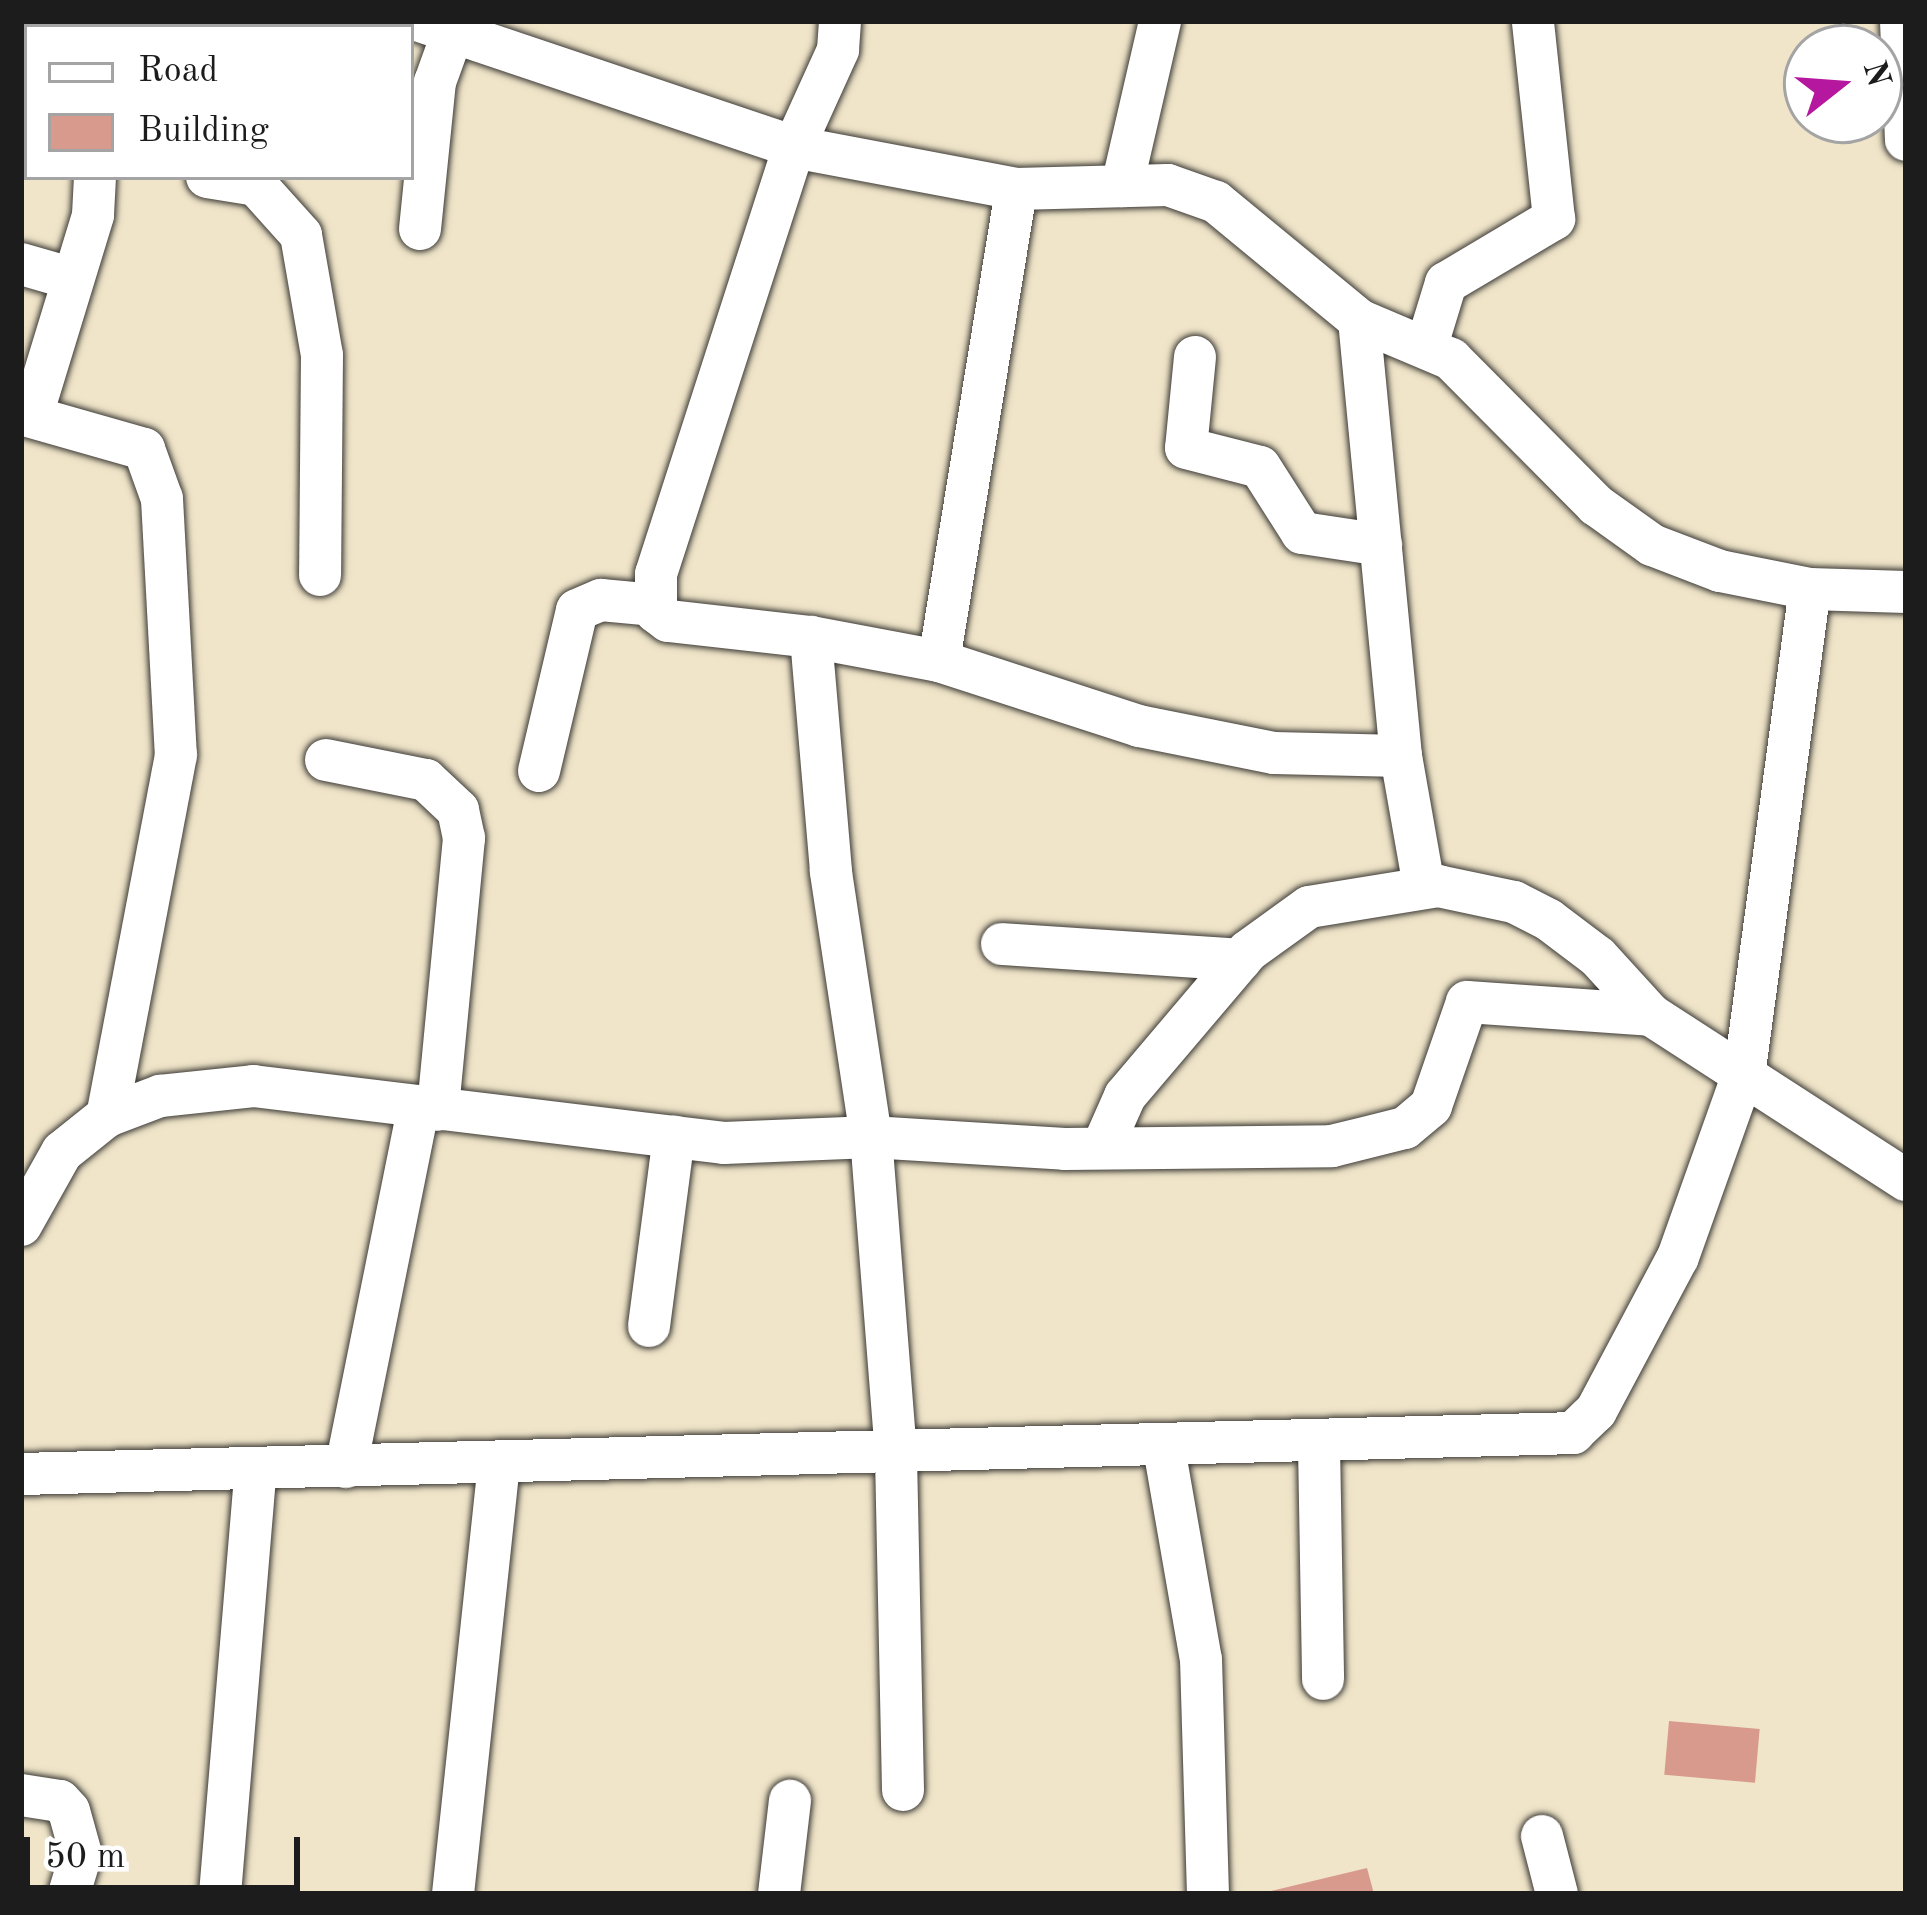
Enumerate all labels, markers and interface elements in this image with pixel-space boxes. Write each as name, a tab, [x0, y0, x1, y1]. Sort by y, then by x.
legend	[24, 24, 414, 180]
north arrow	[1783, 24, 1903, 144]
text: Road	[138, 54, 218, 90]
text: N	[1856, 57, 1895, 91]
text: Building	[138, 114, 269, 150]
scale bar	[30, 1813, 306, 1887]
text: 50 m	[45, 1840, 125, 1876]

